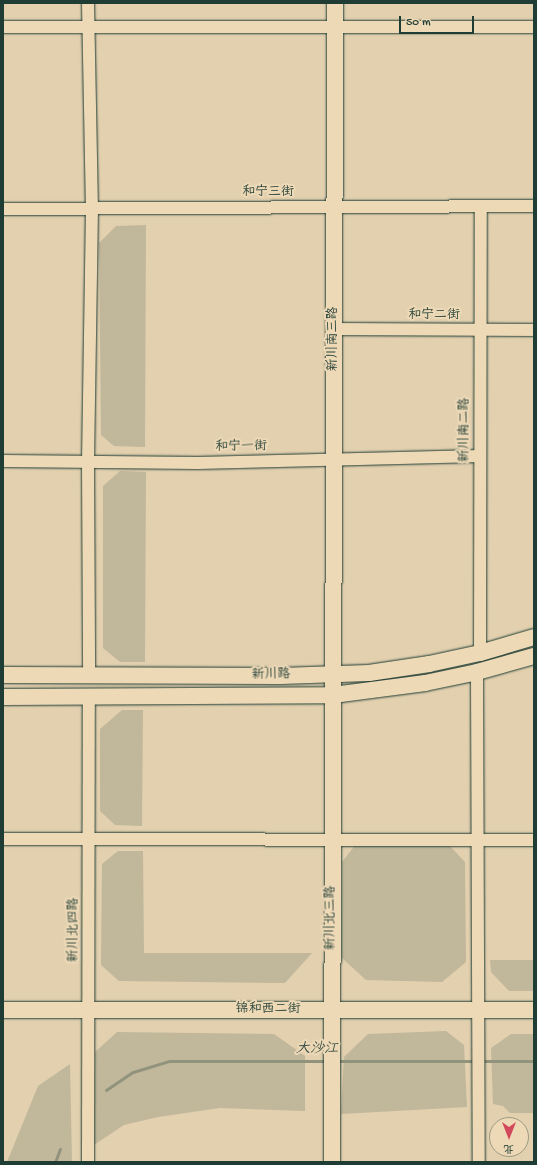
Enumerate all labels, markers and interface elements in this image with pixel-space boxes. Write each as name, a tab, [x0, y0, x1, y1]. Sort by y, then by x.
scale bar	[401, 8, 476, 34]
text: 50 m	[406, 16, 431, 30]
street label: 和宁三街	[242, 185, 294, 201]
street label: 新川南三路	[326, 307, 342, 371]
street label: 和宁二街	[408, 308, 460, 324]
street label: 新川南二路	[458, 398, 474, 462]
street label: 和宁一街	[215, 440, 267, 456]
street label: 新川路	[251, 668, 291, 684]
street label: 新川北三路	[324, 886, 340, 950]
street label: 新川北四路	[67, 898, 83, 962]
street label: 锦和西二街	[236, 1002, 300, 1018]
water label: 大沙江	[296, 1042, 338, 1058]
north arrow	[489, 1117, 529, 1157]
text: 北	[504, 1142, 515, 1154]

